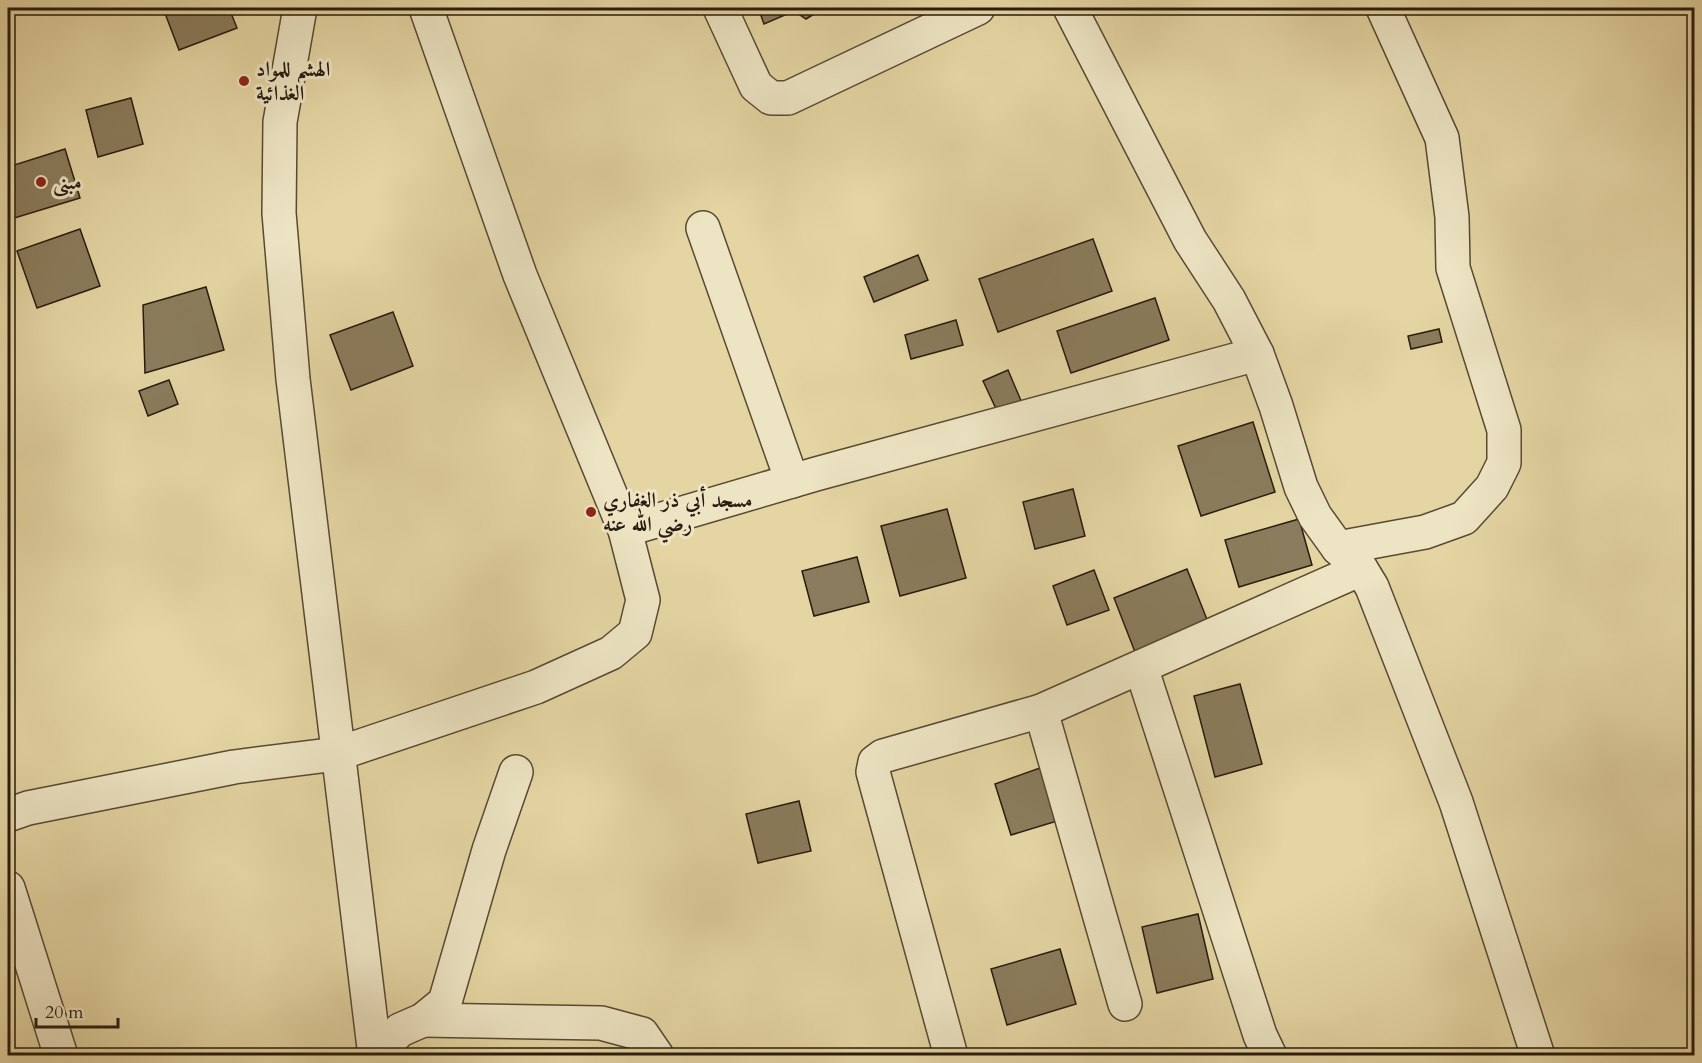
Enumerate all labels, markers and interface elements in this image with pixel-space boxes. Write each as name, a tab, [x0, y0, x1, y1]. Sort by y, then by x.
place label: الهشم للمواد الغذائية	[256, 55, 330, 108]
marker: الهشم للمواد الغذائية	[237, 74, 251, 88]
place label: مبنى	[53, 168, 82, 197]
marker: مبنى	[34, 175, 48, 189]
place label: مسجد أبي ذر الغفاري رضي الله عنه	[603, 486, 752, 544]
marker: مسجد أبي ذر الغفاري رضي الله عنه	[584, 505, 598, 519]
scale bar	[36, 991, 118, 1029]
text: 20 m	[45, 1000, 84, 1025]

